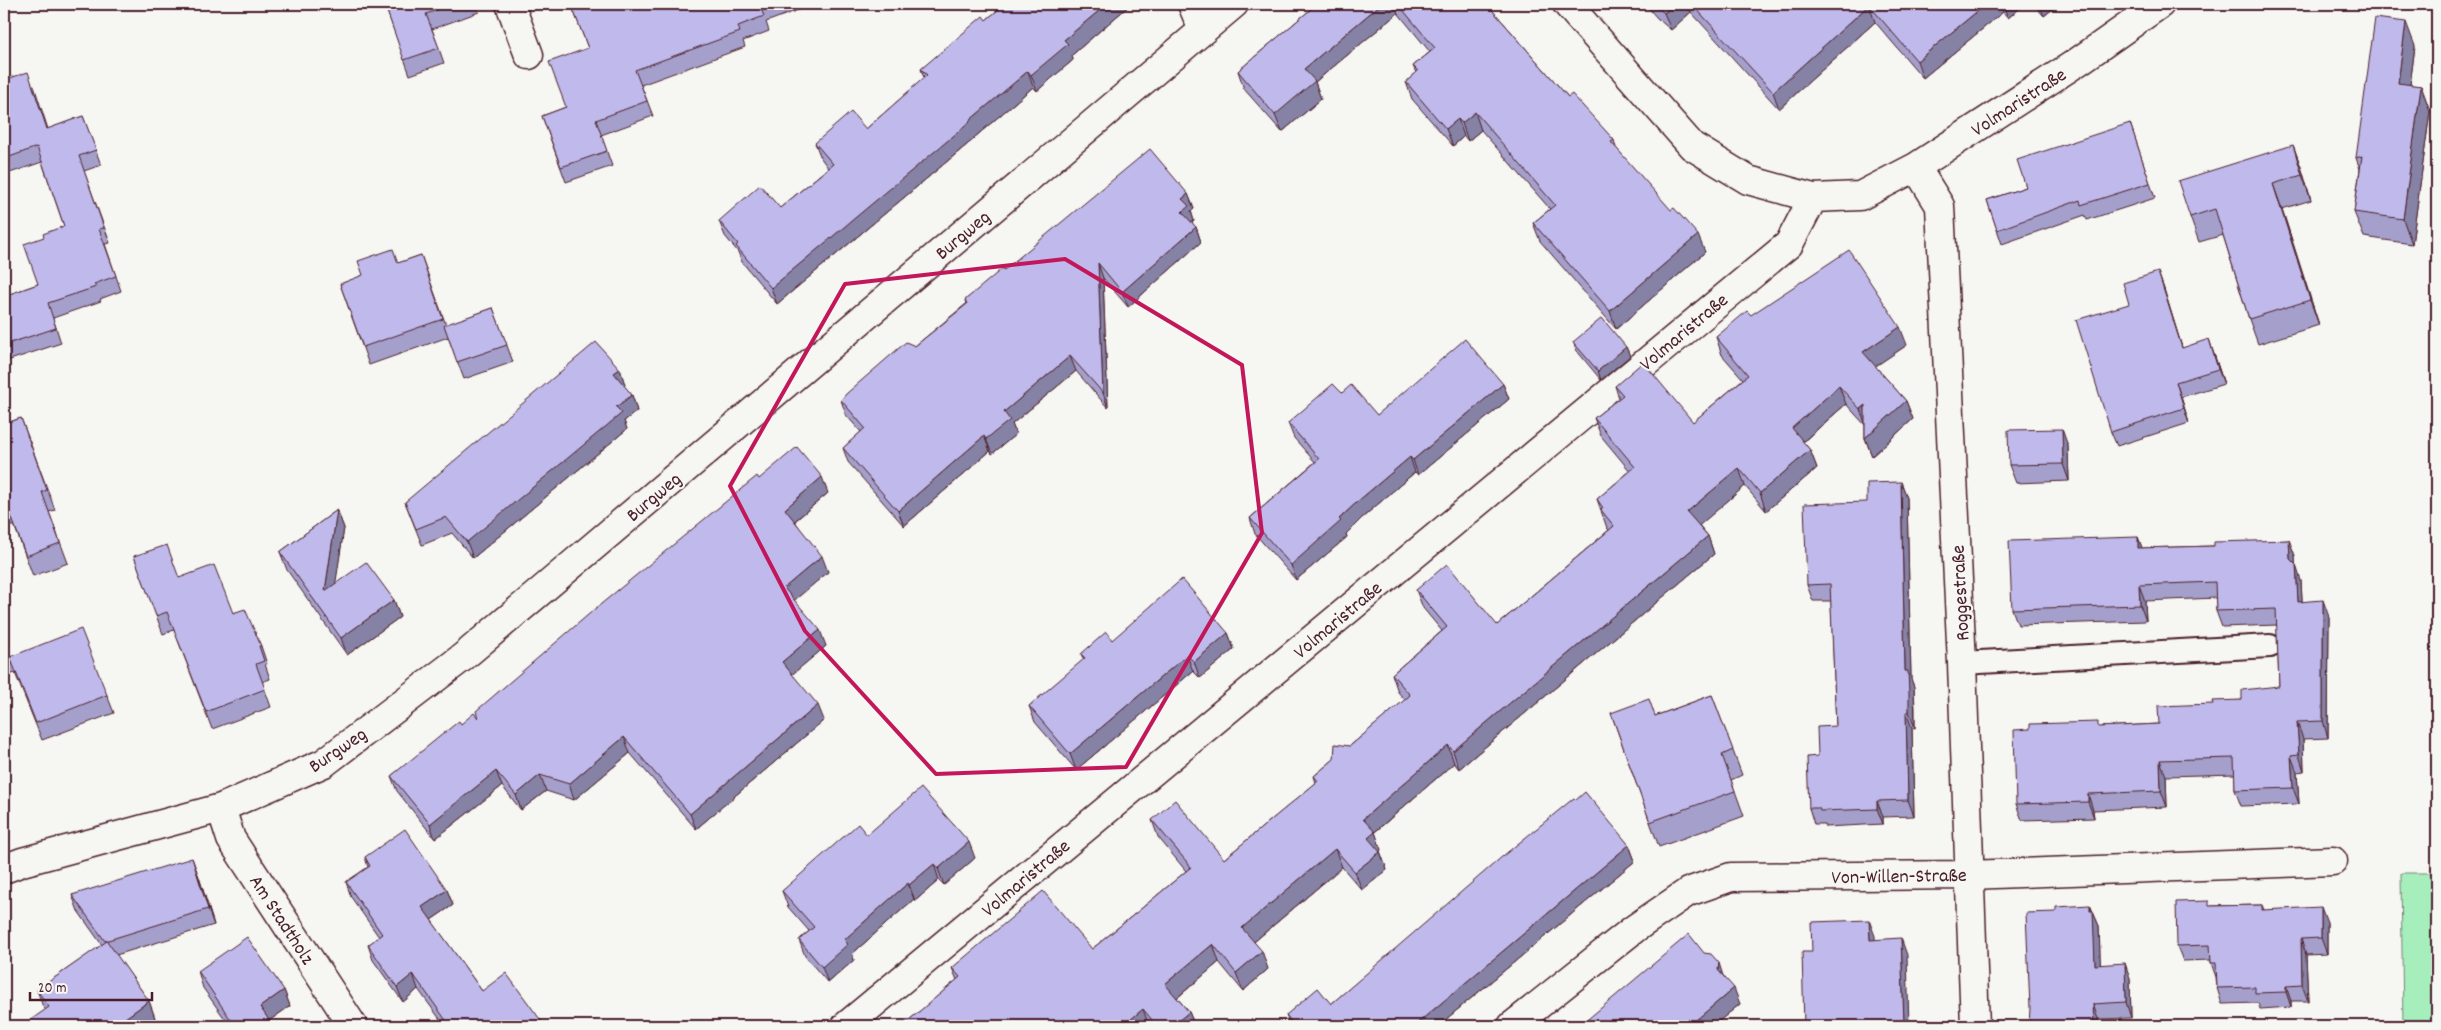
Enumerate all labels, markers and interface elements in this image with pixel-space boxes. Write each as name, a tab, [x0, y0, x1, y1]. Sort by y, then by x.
street label: Volmaristraße	[1967, 62, 2073, 145]
street label: Burgweg	[930, 205, 998, 268]
street label: Volmaristraße	[1634, 288, 1736, 379]
street label: Burgweg	[621, 467, 689, 530]
street label: Roggestraße	[1945, 544, 1978, 641]
street label: Volmaristraße	[1288, 576, 1390, 667]
street label: Burgweg	[304, 722, 373, 781]
street label: Volmaristraße	[976, 834, 1078, 925]
street label: Von-Willen-Straße	[1831, 863, 1967, 893]
street label: Am Stadtholz	[241, 870, 320, 971]
scale bar	[30, 970, 152, 1002]
text: 20 m	[38, 978, 66, 1000]

